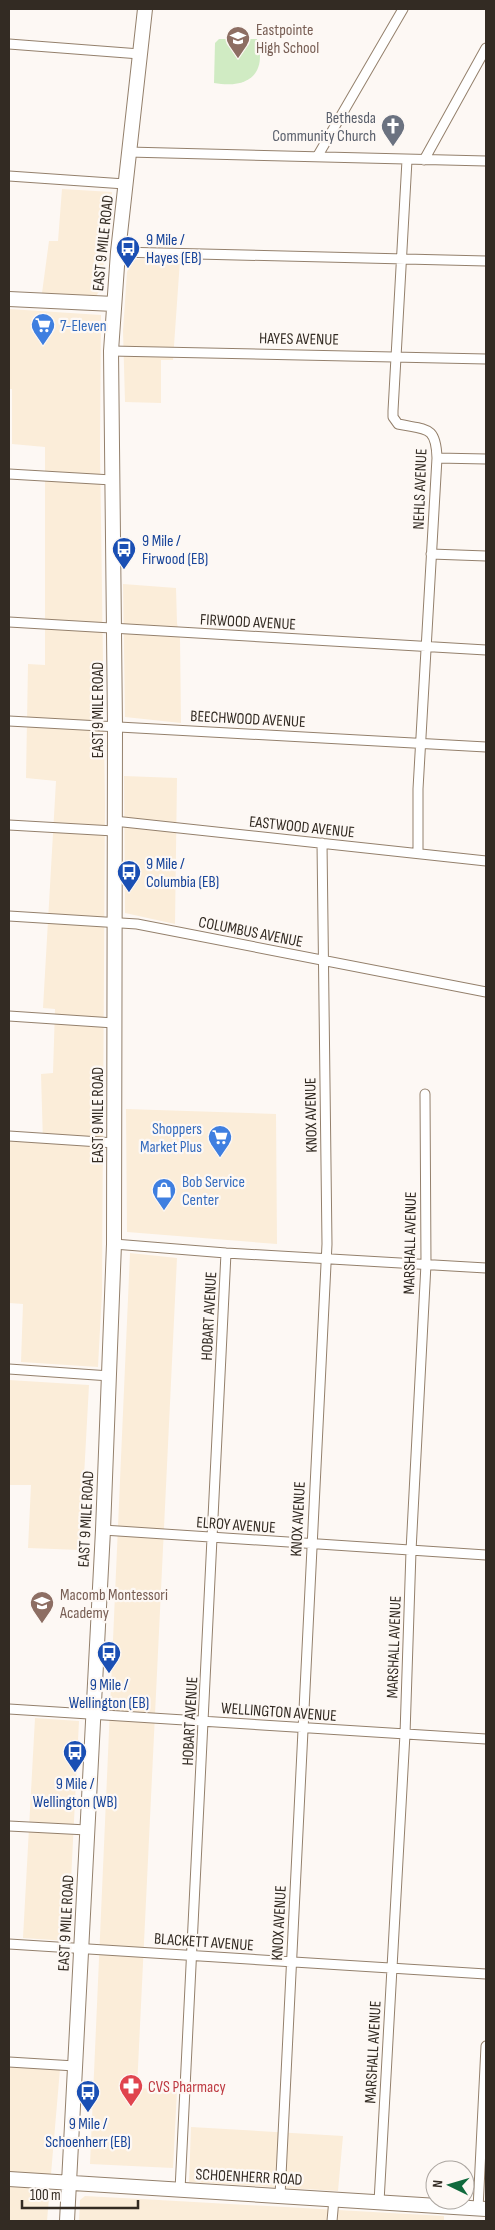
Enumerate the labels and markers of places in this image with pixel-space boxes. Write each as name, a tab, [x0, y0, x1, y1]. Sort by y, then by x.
place label: Eastpointe High School	[256, 21, 319, 58]
school or university icon: Eastpointe High School	[225, 25, 251, 59]
place label: Bethesda Community Church	[272, 109, 376, 146]
church icon: Bethesda Community Church	[380, 113, 406, 147]
place label: 9 Mile / Hayes (EB)	[146, 231, 202, 268]
bus stop icon: 9 Mile / Hayes (EB)	[115, 235, 141, 269]
supermarket icon: 7-Eleven	[30, 312, 56, 346]
place label: 7-Eleven	[60, 317, 107, 336]
place label: 9 Mile / Firwood (EB)	[142, 532, 208, 569]
bus stop icon: 9 Mile / Firwood (EB)	[111, 536, 137, 570]
place label: 9 Mile / Columbia (EB)	[146, 855, 219, 892]
bus stop icon: 9 Mile / Columbia (EB)	[116, 859, 142, 893]
place label: Shoppers Market Plus	[140, 1120, 202, 1157]
supermarket icon: Shoppers Market Plus	[207, 1124, 233, 1158]
place label: Bob Service Center	[182, 1173, 245, 1210]
shop icon: Bob Service Center	[151, 1177, 177, 1211]
place label: Macomb Montessori Academy	[59, 1586, 168, 1623]
school or university icon: Macomb Montessori Academy	[29, 1590, 55, 1624]
bus stop icon: 9 Mile / Wellington (EB)	[96, 1640, 122, 1674]
place label: 9 Mile / Wellington (EB)	[69, 1676, 149, 1713]
bus stop icon: 9 Mile / Wellington (WB)	[62, 1739, 88, 1773]
place label: 9 Mile / Wellington (WB)	[33, 1775, 117, 1812]
pharmacy icon: CVS Pharmacy	[118, 2073, 144, 2107]
place label: CVS Pharmacy	[148, 2078, 226, 2097]
bus stop icon: 9 Mile / Schoenherr (EB)	[75, 2079, 101, 2113]
place label: 9 Mile / Schoenherr (EB)	[45, 2115, 131, 2152]

